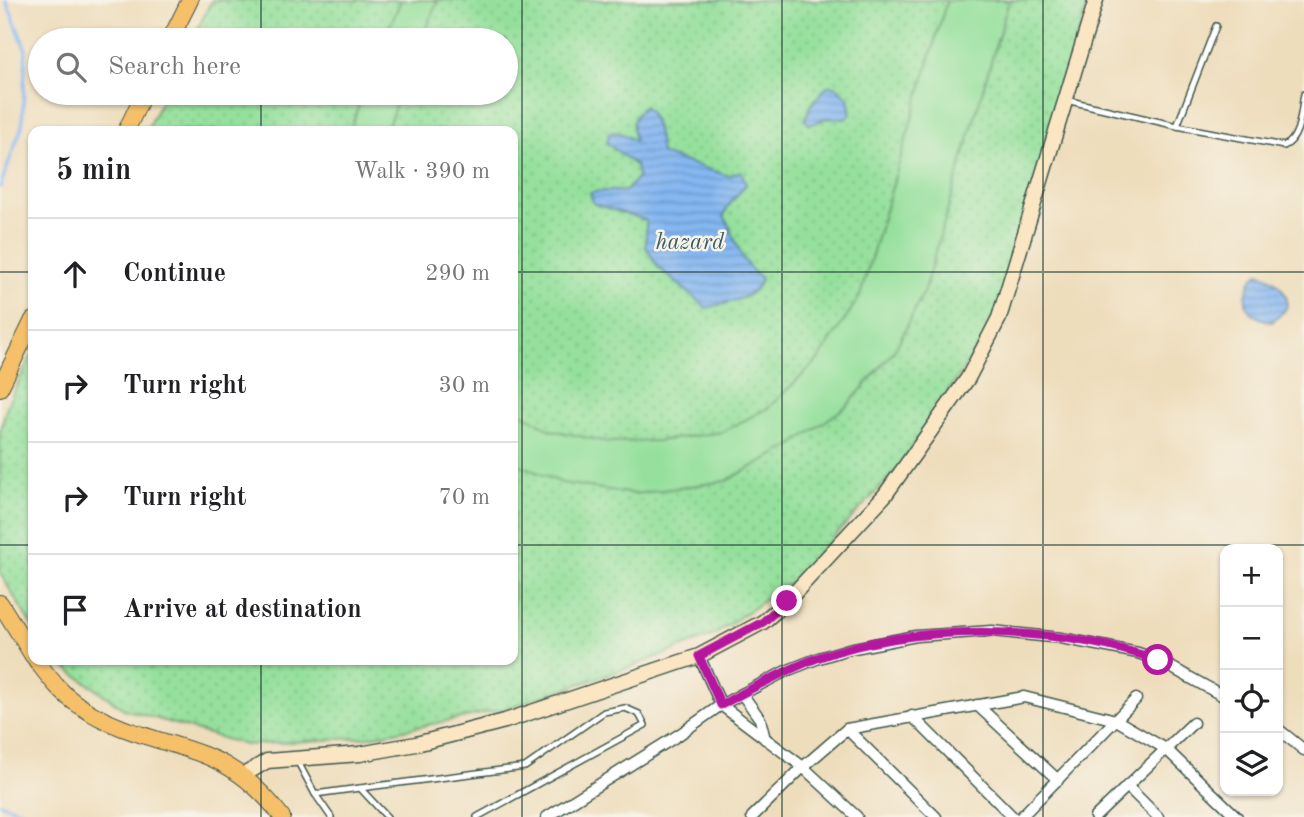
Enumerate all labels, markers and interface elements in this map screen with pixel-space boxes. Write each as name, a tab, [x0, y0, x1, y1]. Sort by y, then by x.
search box	[28, 28, 518, 105]
icon: search	[52, 48, 90, 86]
text: Search here	[108, 54, 241, 80]
text: 5 min	[56, 156, 131, 186]
text: Walk · 390 m	[354, 160, 490, 183]
water label: hazard	[656, 231, 725, 254]
icon: ahead	[56, 255, 94, 293]
text: Continue	[123, 261, 226, 287]
text: 290 m	[425, 262, 490, 285]
icon: right	[56, 367, 94, 405]
text: Turn right	[123, 373, 246, 399]
text: 30 m	[439, 374, 490, 397]
icon: right	[56, 479, 94, 517]
text: Turn right	[123, 485, 246, 511]
text: 70 m	[439, 486, 490, 509]
map controls	[1220, 544, 1283, 796]
button: +	[1220, 544, 1283, 607]
route end	[771, 585, 802, 616]
icon: arrive	[56, 591, 94, 629]
text: Arrive at destination	[123, 597, 362, 623]
button: −	[1220, 607, 1283, 670]
route start	[1142, 644, 1173, 675]
button: locate	[1220, 670, 1283, 733]
button: layers	[1220, 733, 1283, 796]

